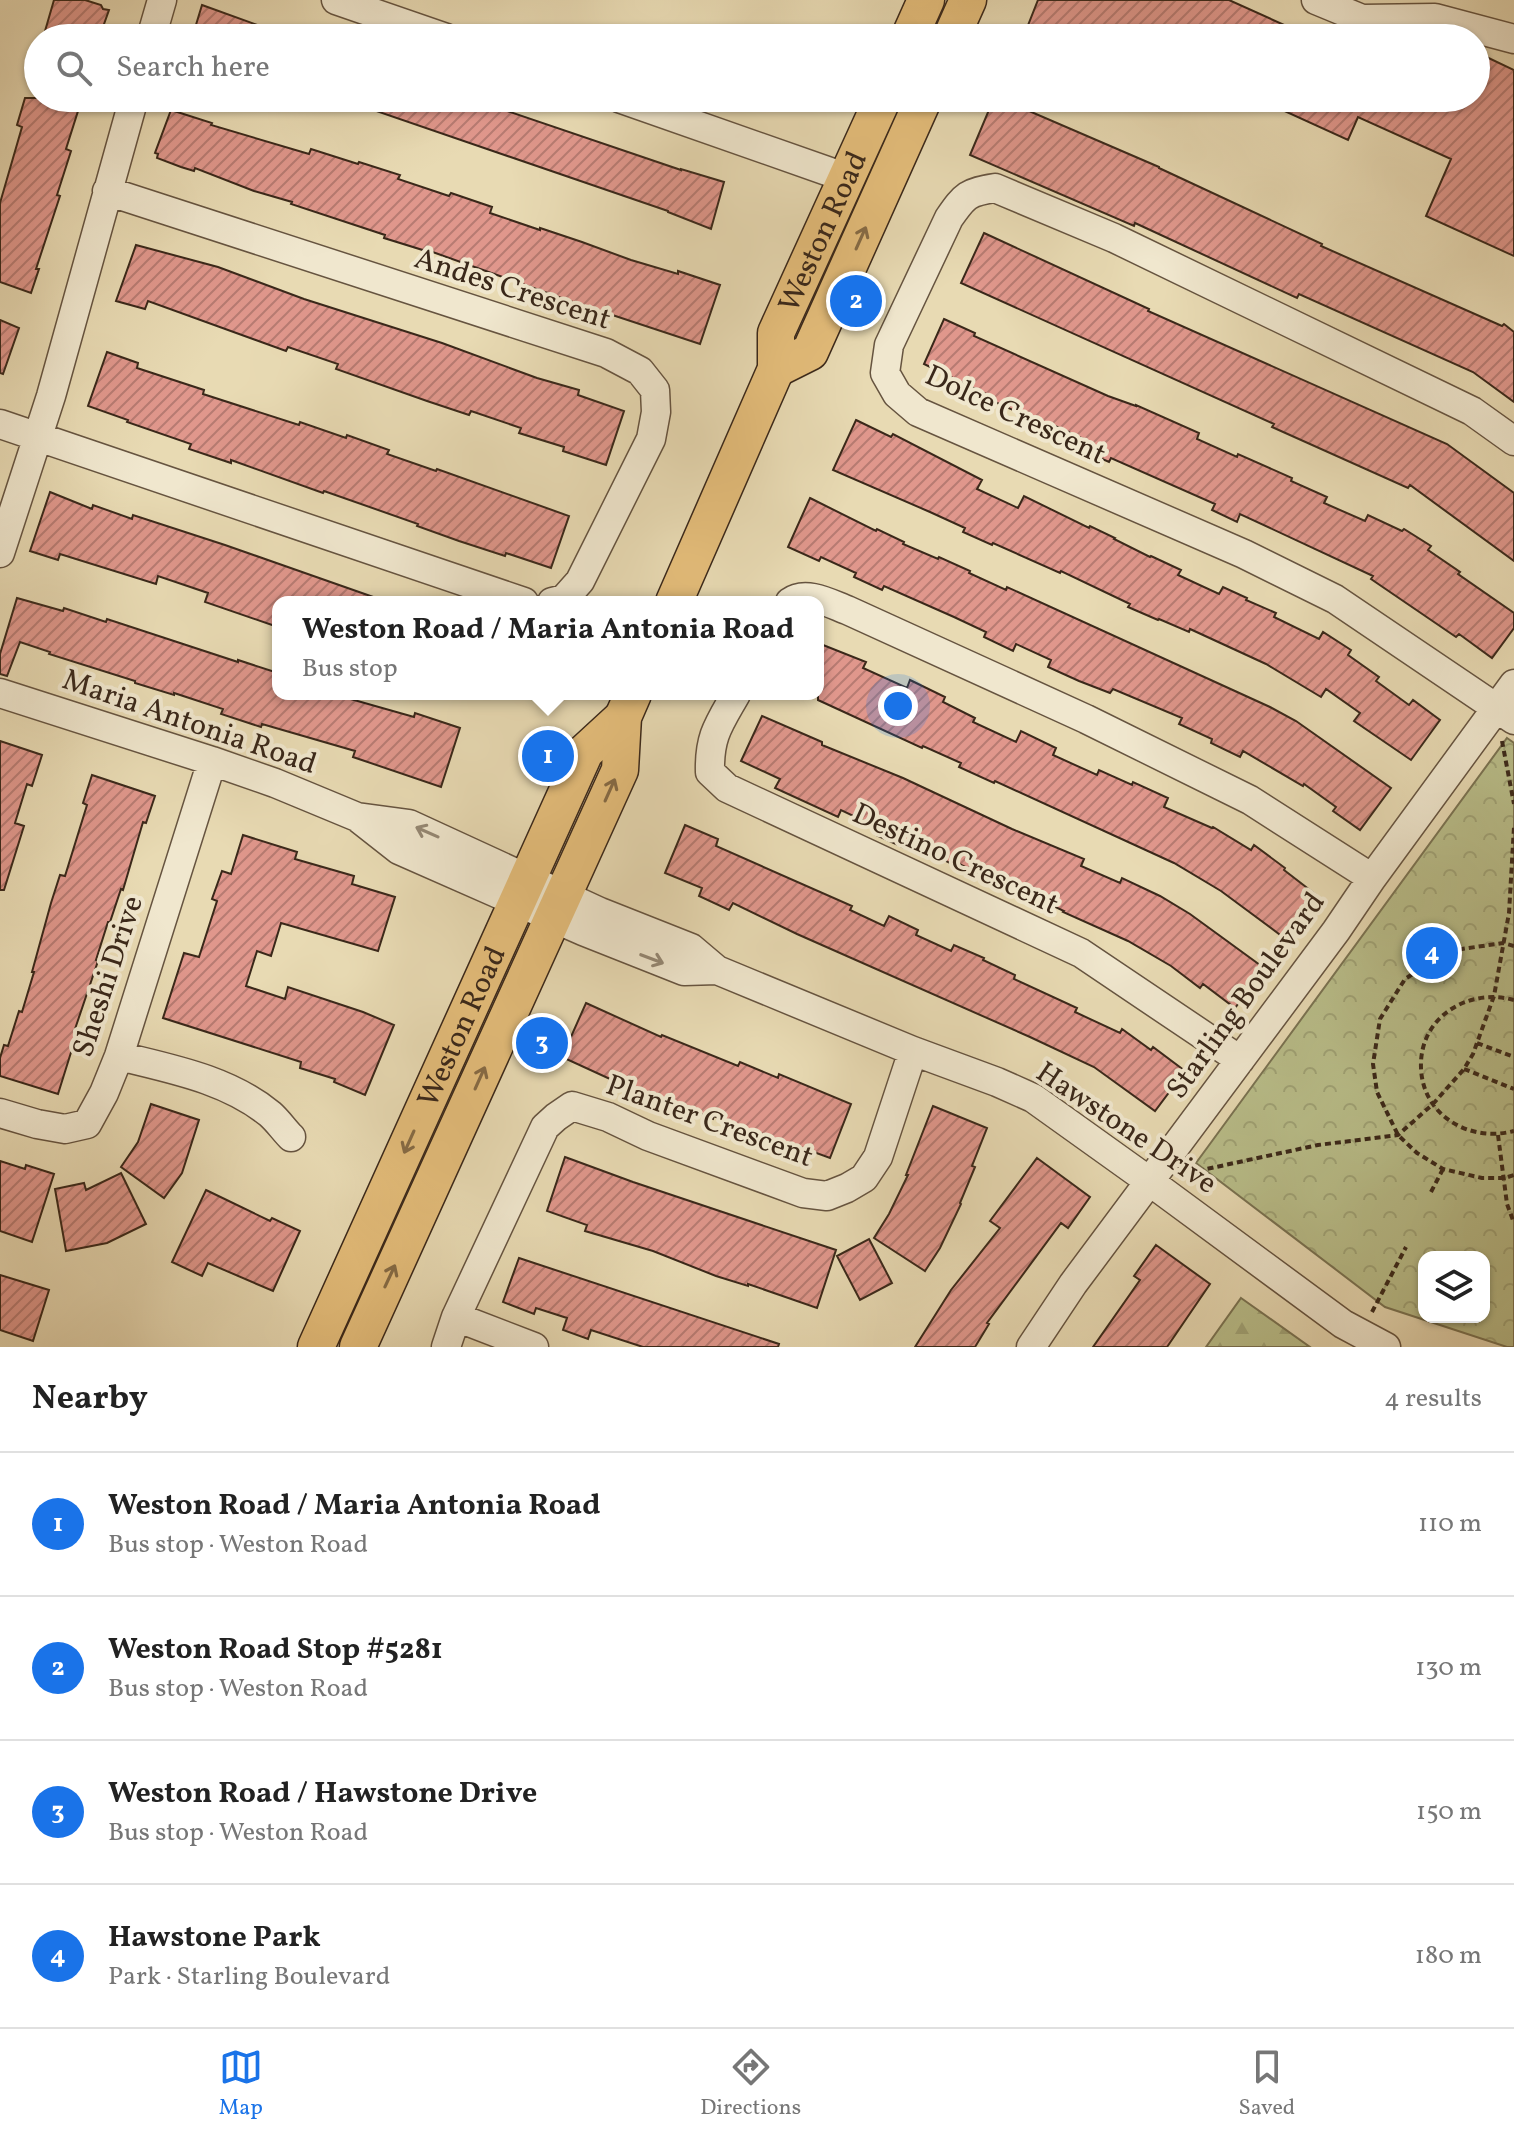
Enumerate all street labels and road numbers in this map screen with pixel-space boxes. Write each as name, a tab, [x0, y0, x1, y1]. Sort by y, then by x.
street label: Weston Road	[769, 145, 879, 319]
street label: Andes Crescent	[409, 238, 616, 341]
street label: Dolce Crescent	[918, 355, 1113, 476]
street label: Maria Antonia Road	[57, 660, 322, 786]
street label: Destino Crescent	[845, 794, 1065, 926]
street label: Starling Boulevard	[1157, 884, 1336, 1108]
street label: Sheshi Drive	[63, 890, 155, 1063]
street label: Weston Road	[408, 940, 518, 1114]
street label: Hawstone Drive	[1027, 1052, 1225, 1205]
street label: Planter Crescent	[600, 1065, 819, 1179]

